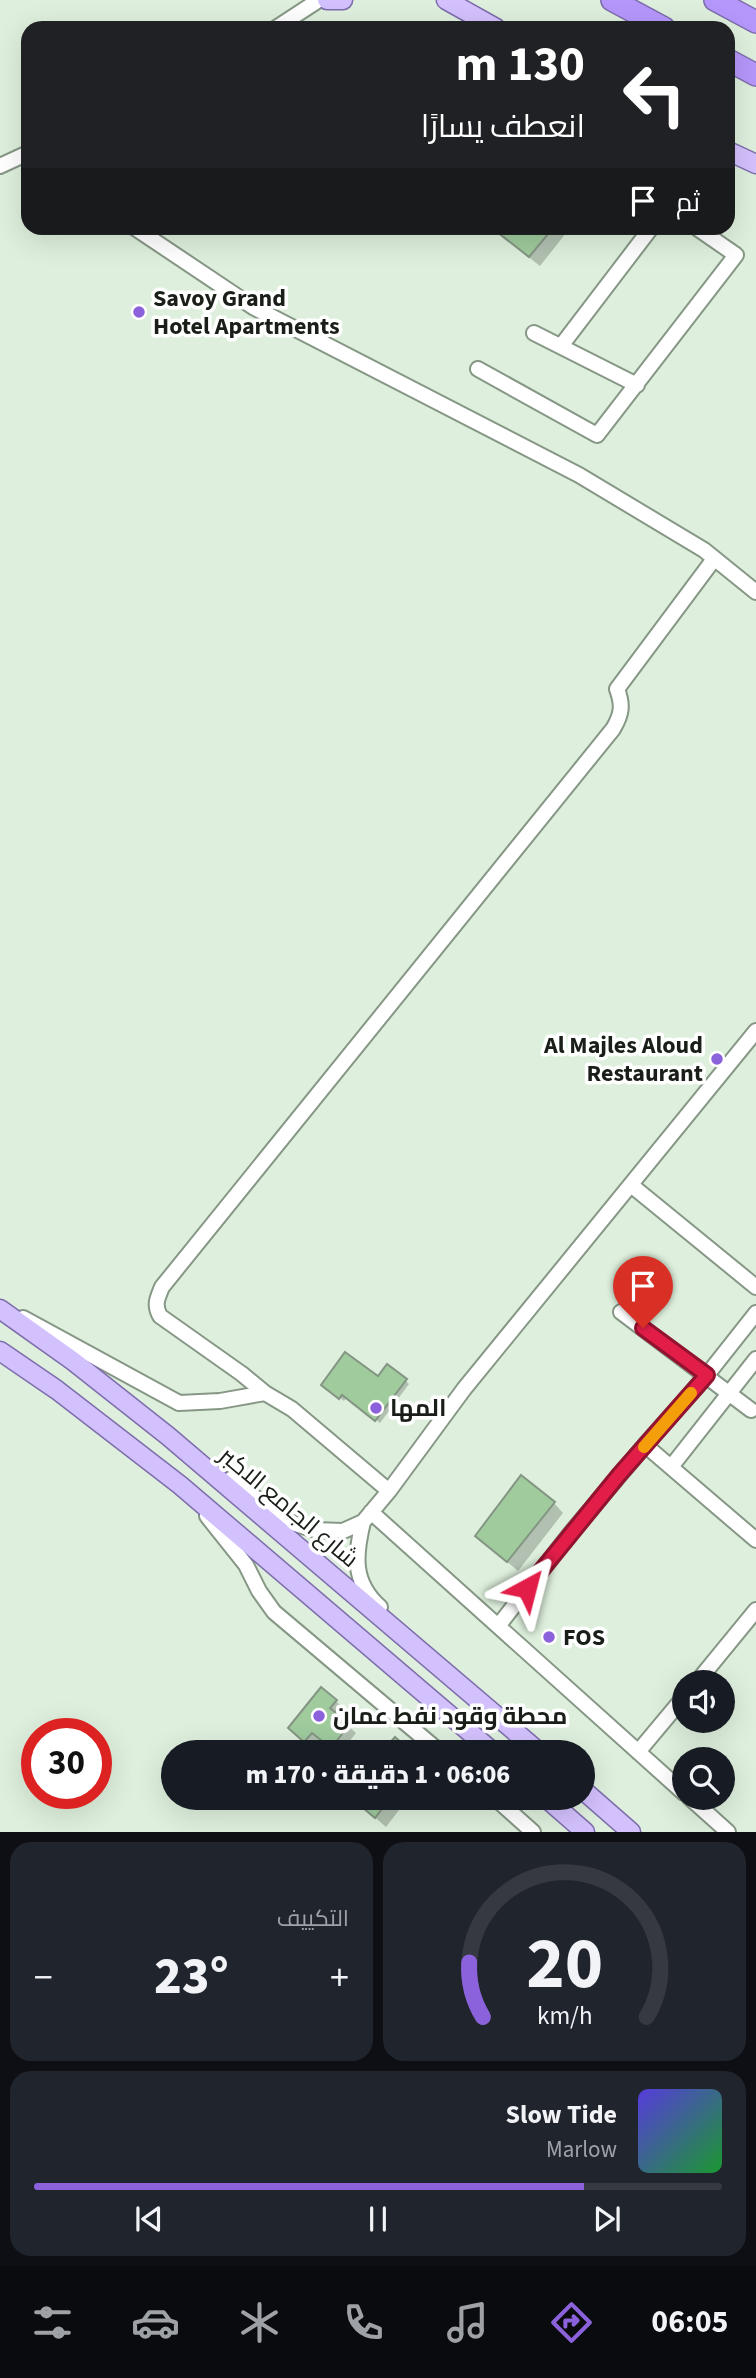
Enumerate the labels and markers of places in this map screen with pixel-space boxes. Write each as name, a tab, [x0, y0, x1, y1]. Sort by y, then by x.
place label: Savoy Grand Hotel Apartments	[153, 281, 340, 344]
marker: Savoy Grand Hotel Apartments	[131, 304, 147, 320]
place label: Al Majles Aloud Restaurant	[543, 1028, 703, 1091]
marker: Al Majles Aloud Restaurant	[709, 1051, 725, 1067]
pin	[613, 1256, 673, 1328]
place label: المه‍ا	[390, 1391, 446, 1426]
marker: المه‍ا	[368, 1400, 384, 1416]
place label: FOS	[563, 1620, 605, 1655]
marker: FOS	[541, 1629, 557, 1645]
place label: محطة وقود نفط عمان	[333, 1699, 567, 1734]
marker: محطة وقود نفط عمان	[311, 1708, 327, 1724]

